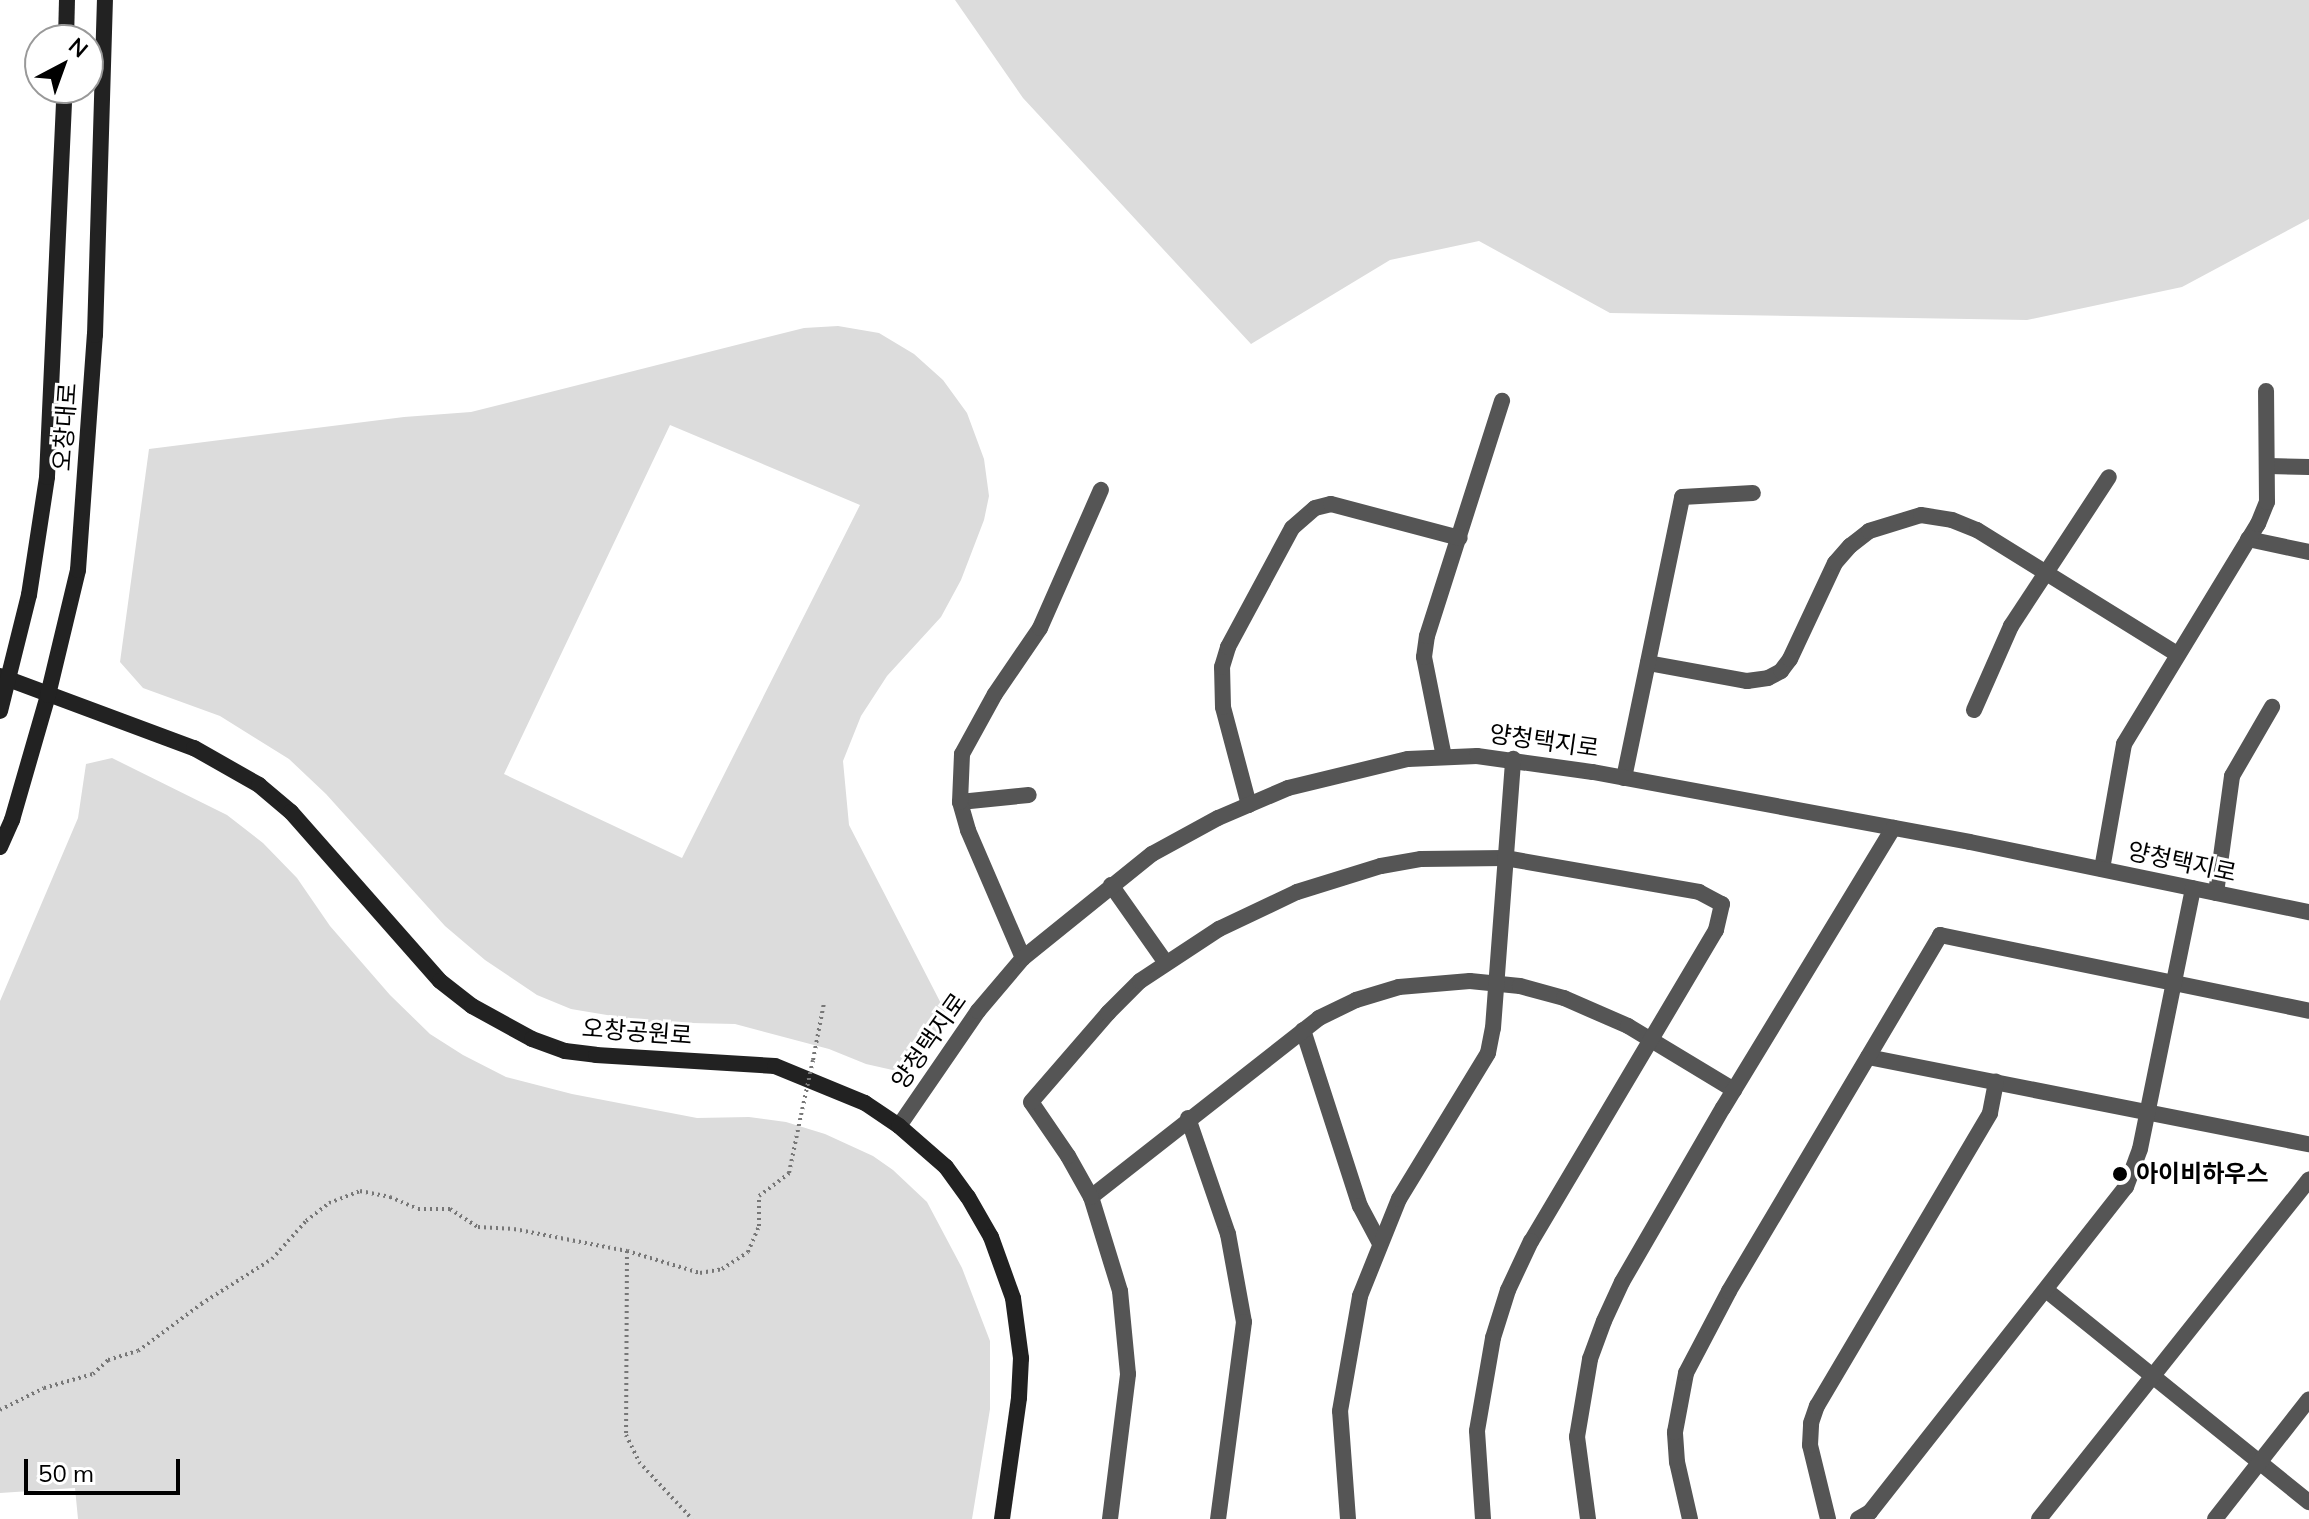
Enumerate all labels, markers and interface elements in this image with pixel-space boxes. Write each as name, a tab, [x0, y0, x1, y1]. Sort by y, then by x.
north arrow	[24, 24, 104, 104]
text: N	[63, 31, 94, 63]
street label: 오창대로	[48, 382, 82, 472]
street label: 양청택지로	[1487, 719, 1601, 763]
street label: 양청택지로	[2125, 836, 2239, 888]
street label: 양청택지로	[886, 988, 972, 1094]
street label: 오창공원로	[581, 1014, 693, 1050]
place label: 아이비하우스	[2136, 1160, 2268, 1188]
marker: 아이비하우스	[2111, 1165, 2129, 1183]
scale bar	[28, 1443, 184, 1493]
text: 50 m	[38, 1458, 94, 1488]

